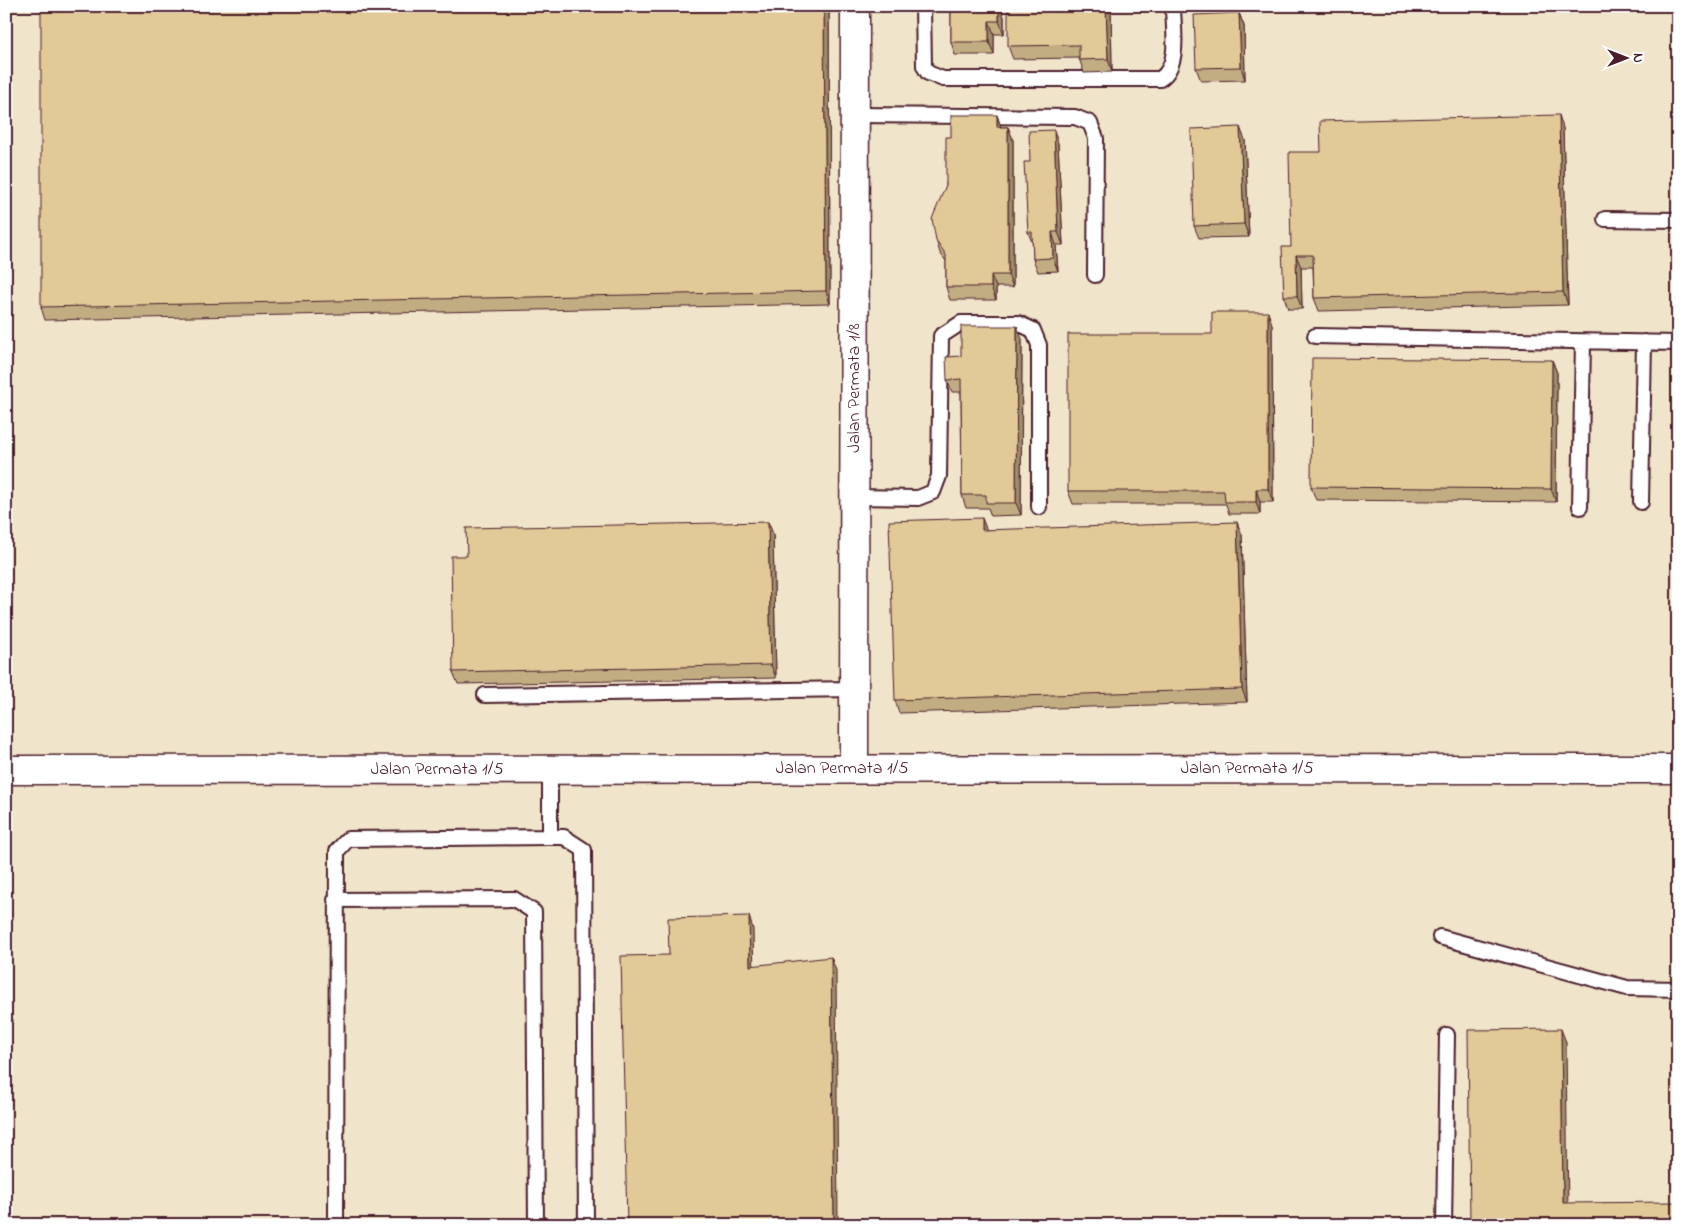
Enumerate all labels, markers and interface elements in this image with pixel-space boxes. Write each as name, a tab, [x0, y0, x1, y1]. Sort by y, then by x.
north arrow	[1602, 32, 1652, 82]
text: N	[1627, 53, 1648, 63]
street label: Jalan Permata 1/8	[842, 323, 868, 453]
street label: Jalan Permata 1/5	[775, 756, 909, 782]
street label: Jalan Permata 1/5	[1180, 756, 1314, 782]
street label: Jalan Permata 1/5	[370, 757, 504, 783]

